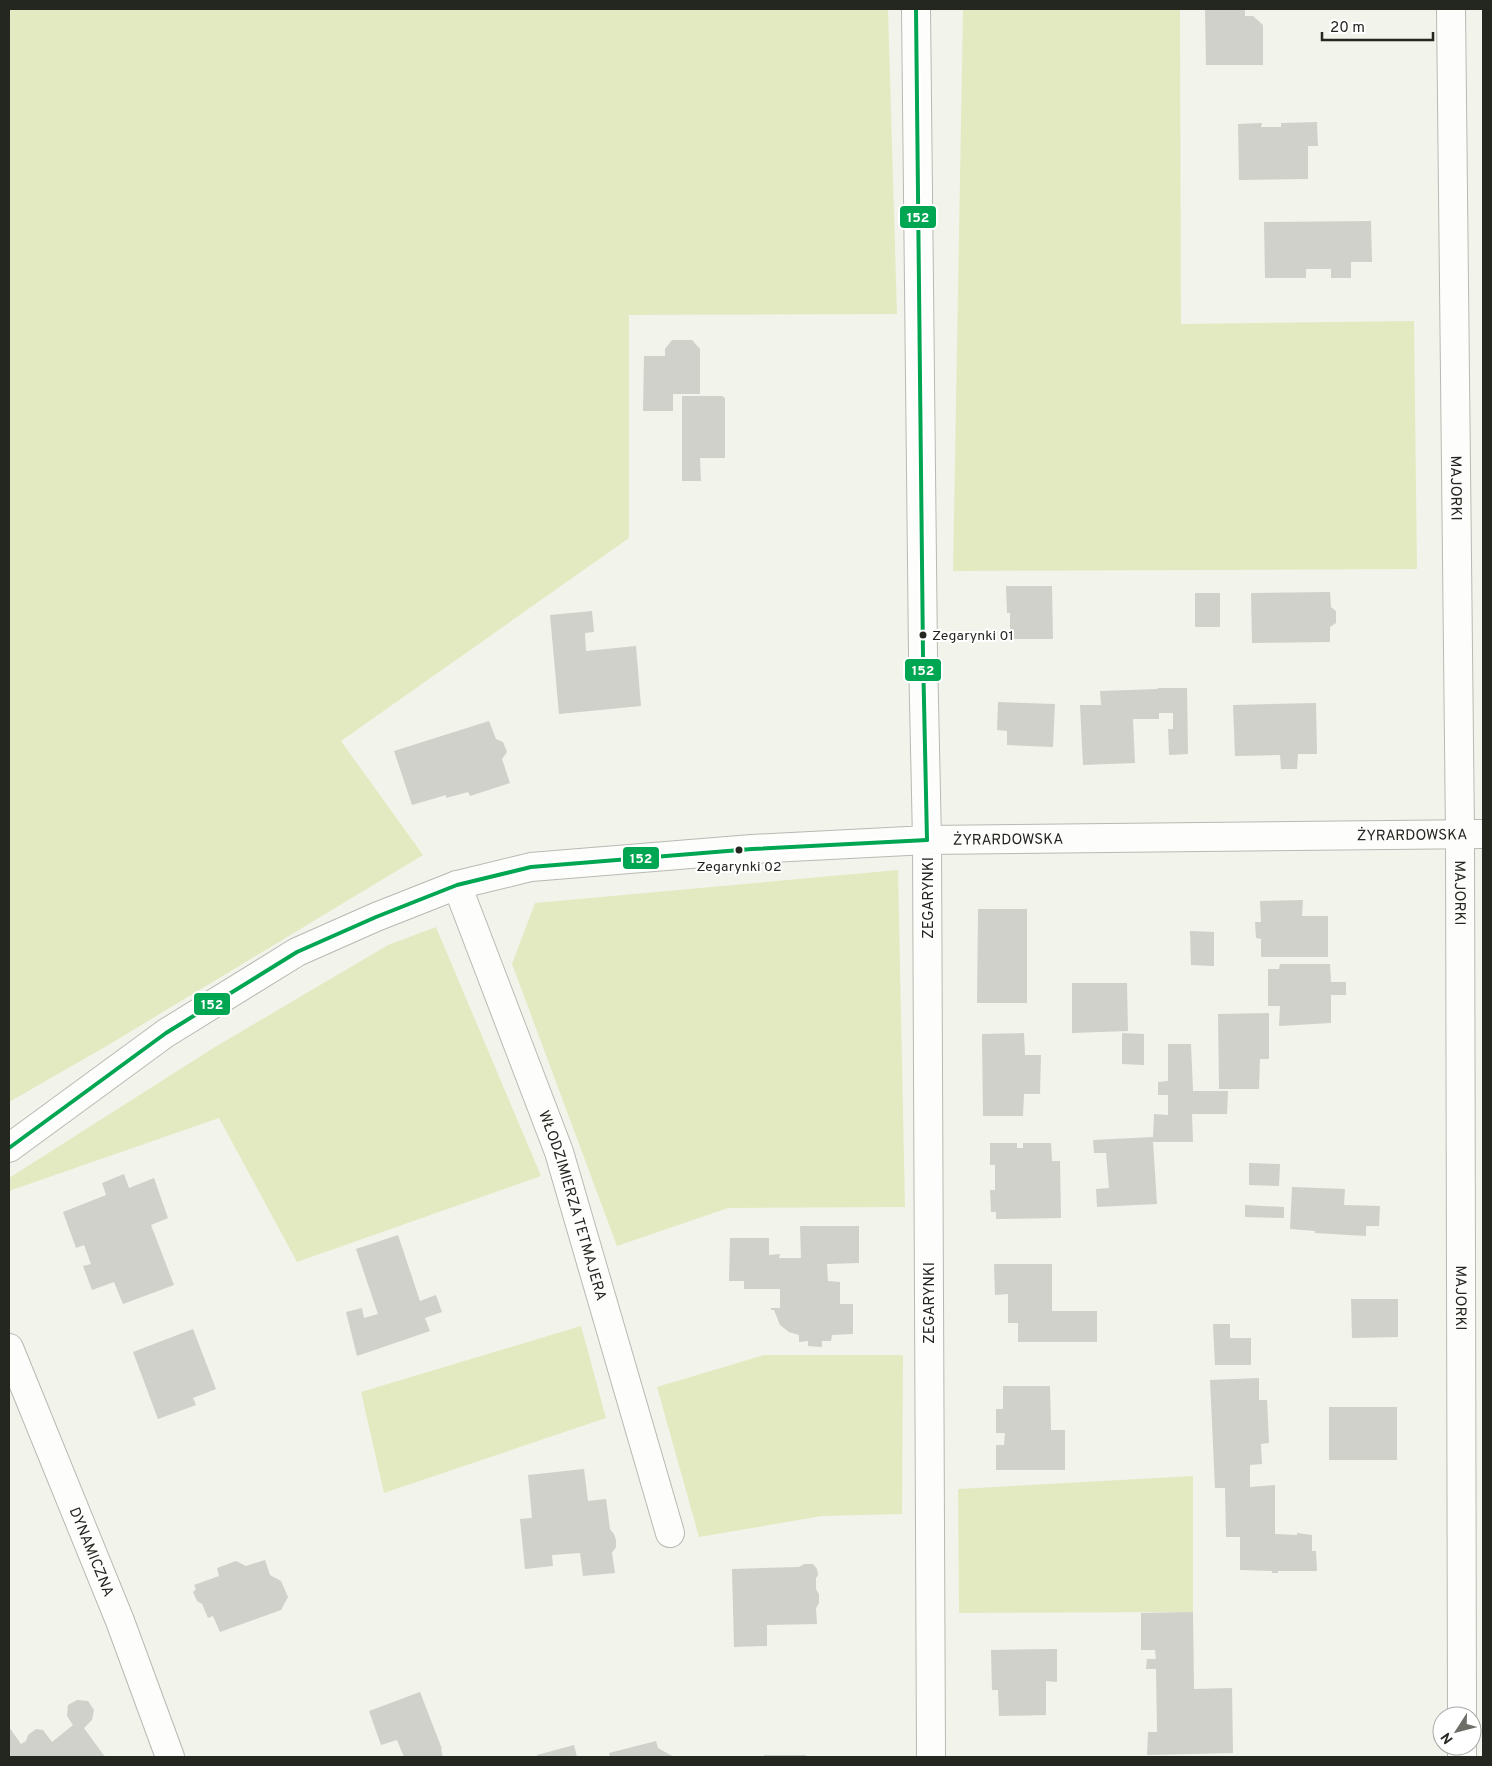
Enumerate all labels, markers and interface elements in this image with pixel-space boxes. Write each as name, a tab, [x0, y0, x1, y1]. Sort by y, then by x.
scale bar	[1322, 10, 1433, 42]
text: 20 m	[1330, 19, 1365, 38]
line badge: 152	[899, 205, 937, 229]
text: 152	[907, 210, 929, 227]
street label: MAJORKI	[1445, 455, 1465, 521]
place label: Zegarynki 01	[932, 628, 1014, 645]
marker: Zegarynki 01	[918, 630, 928, 640]
line badge: 152	[904, 658, 942, 682]
text: 152	[912, 663, 934, 680]
street label: ŻYRARDOWSKA	[1357, 826, 1467, 846]
street label: ŻYRARDOWSKA	[953, 831, 1063, 851]
marker: Zegarynki 02	[734, 845, 744, 855]
line badge: 152	[622, 846, 660, 870]
text: 152	[630, 851, 652, 868]
street label: ZEGARYNKI	[920, 857, 939, 939]
place label: Zegarynki 02	[697, 859, 781, 876]
street label: MAJORKI	[1449, 860, 1468, 926]
line badge: 152	[193, 992, 231, 1016]
text: 152	[201, 997, 223, 1014]
street label: WŁODZIMIERZA TETMAJERA	[533, 1108, 610, 1303]
street label: ZEGARYNKI	[921, 1262, 940, 1344]
street label: MAJORKI	[1450, 1265, 1469, 1331]
street label: DYNAMICZNA	[64, 1505, 117, 1600]
north arrow	[1432, 1706, 1482, 1756]
text: N	[1438, 1729, 1458, 1747]

